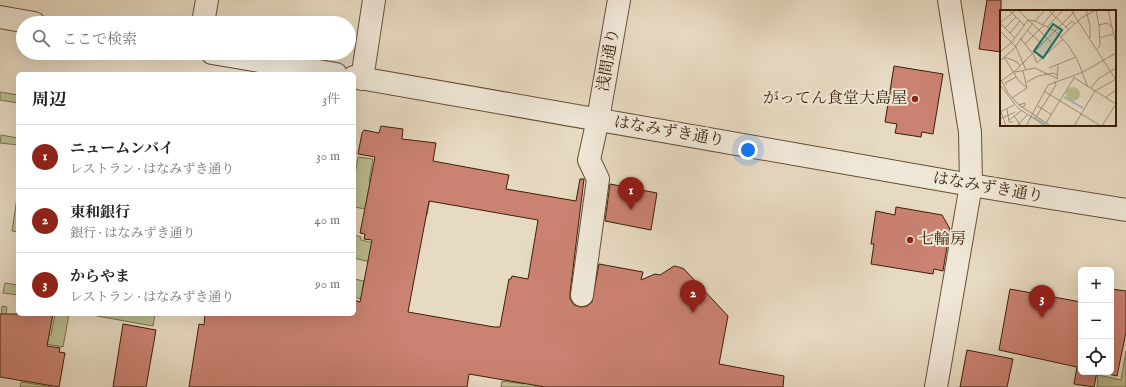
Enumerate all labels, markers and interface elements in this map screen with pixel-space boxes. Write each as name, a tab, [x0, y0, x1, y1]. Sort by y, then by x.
inset map	[1000, 10, 1116, 126]
search box	[16, 16, 356, 60]
icon: search	[30, 27, 52, 49]
street label: 浅間通り	[594, 27, 624, 93]
text: ここで検索	[62, 30, 137, 49]
place label: がってん食堂大島屋	[763, 89, 907, 109]
text: 周辺	[32, 90, 66, 111]
text: 3件	[322, 91, 340, 108]
marker: がってん食堂大島屋	[910, 94, 920, 104]
street label: はなみずき通り	[612, 112, 726, 152]
text: ニュームンバイ	[70, 139, 174, 158]
your location	[738, 140, 758, 160]
text: 1	[43, 148, 47, 165]
text: 30 m	[316, 148, 340, 165]
text: レストラン · はなみずき通り	[70, 161, 234, 178]
street label: はなみずき通り	[931, 168, 1045, 208]
pin: 1	[618, 177, 644, 210]
text: 東和銀行	[70, 203, 130, 222]
text: 2	[42, 212, 48, 229]
text: 40 m	[314, 212, 340, 229]
text: 銀行 · はなみずき通り	[70, 225, 196, 242]
place label: 七輪房	[918, 230, 966, 250]
marker: 七輪房	[905, 235, 915, 245]
text: からやま	[70, 267, 130, 286]
map controls	[1078, 267, 1114, 375]
button: +	[1078, 267, 1114, 303]
text: 3	[43, 276, 47, 293]
text: 90 m	[315, 276, 340, 293]
pin: 2	[680, 280, 706, 313]
pin: 3	[1029, 285, 1055, 318]
text: レストラン · はなみずき通り	[70, 289, 234, 306]
button: −	[1078, 303, 1114, 339]
button: locate	[1078, 339, 1114, 375]

